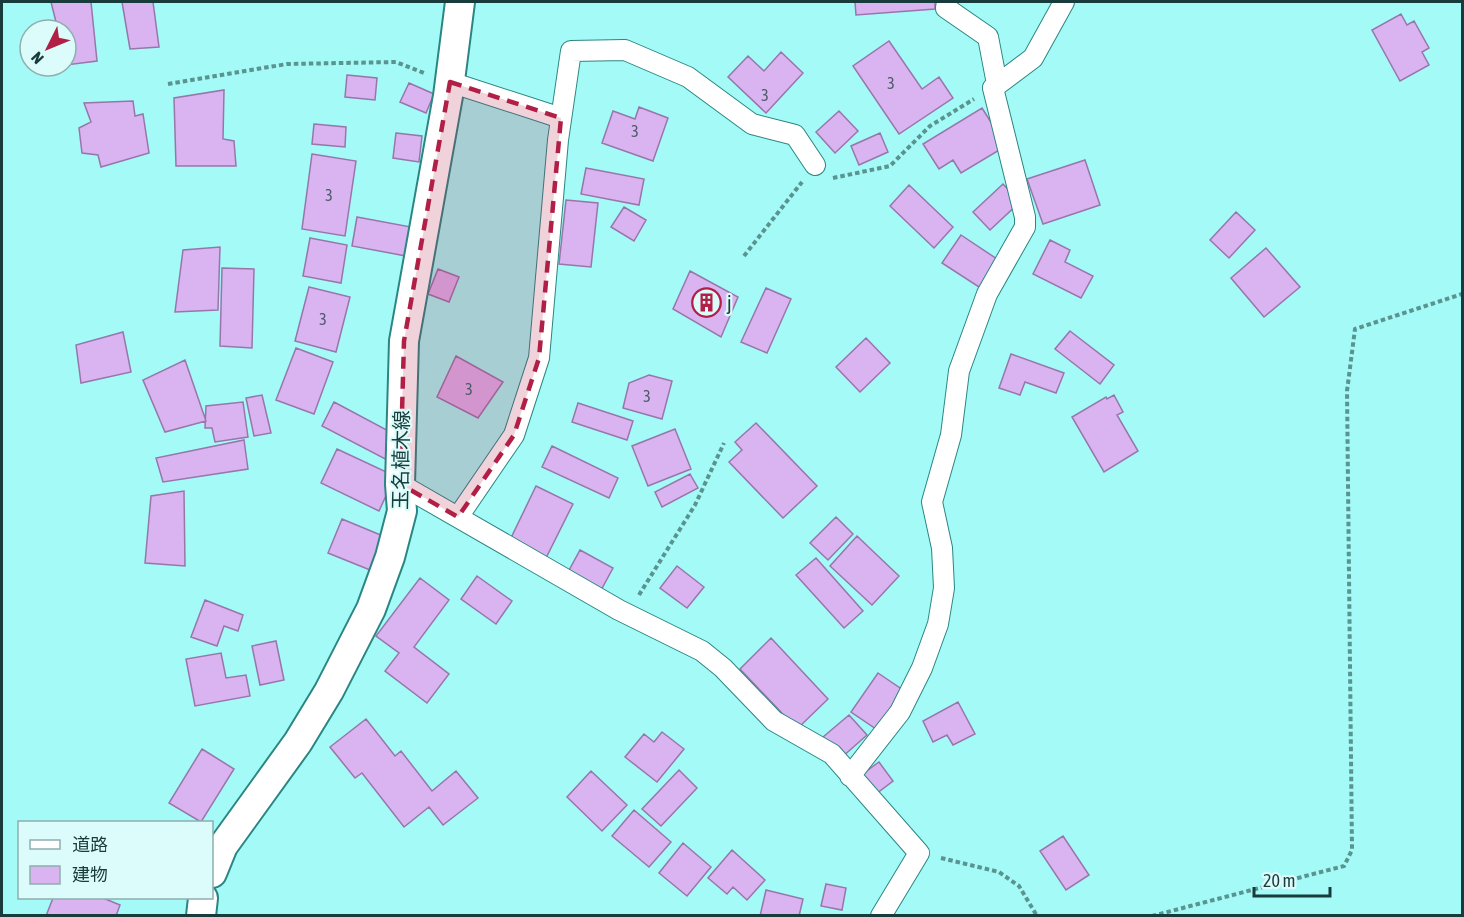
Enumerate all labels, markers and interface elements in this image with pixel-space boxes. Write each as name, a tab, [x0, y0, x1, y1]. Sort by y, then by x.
north arrow	[18, 18, 78, 78]
text: N	[27, 49, 47, 68]
house number: 3	[887, 74, 895, 92]
house number: 3	[761, 86, 769, 104]
house number: 3	[631, 122, 639, 140]
house number: 3	[325, 186, 333, 204]
building icon: j	[690, 287, 722, 319]
place label: j	[726, 291, 732, 314]
house number: 3	[319, 310, 327, 328]
house number: 3	[465, 380, 473, 398]
house number: 3	[643, 387, 651, 405]
street label: 玉名植木線	[388, 410, 413, 510]
legend	[18, 821, 213, 899]
text: 道路	[72, 834, 108, 855]
scale bar	[1254, 860, 1330, 898]
text: 建物	[72, 864, 108, 885]
text: 20 m	[1263, 870, 1295, 891]

